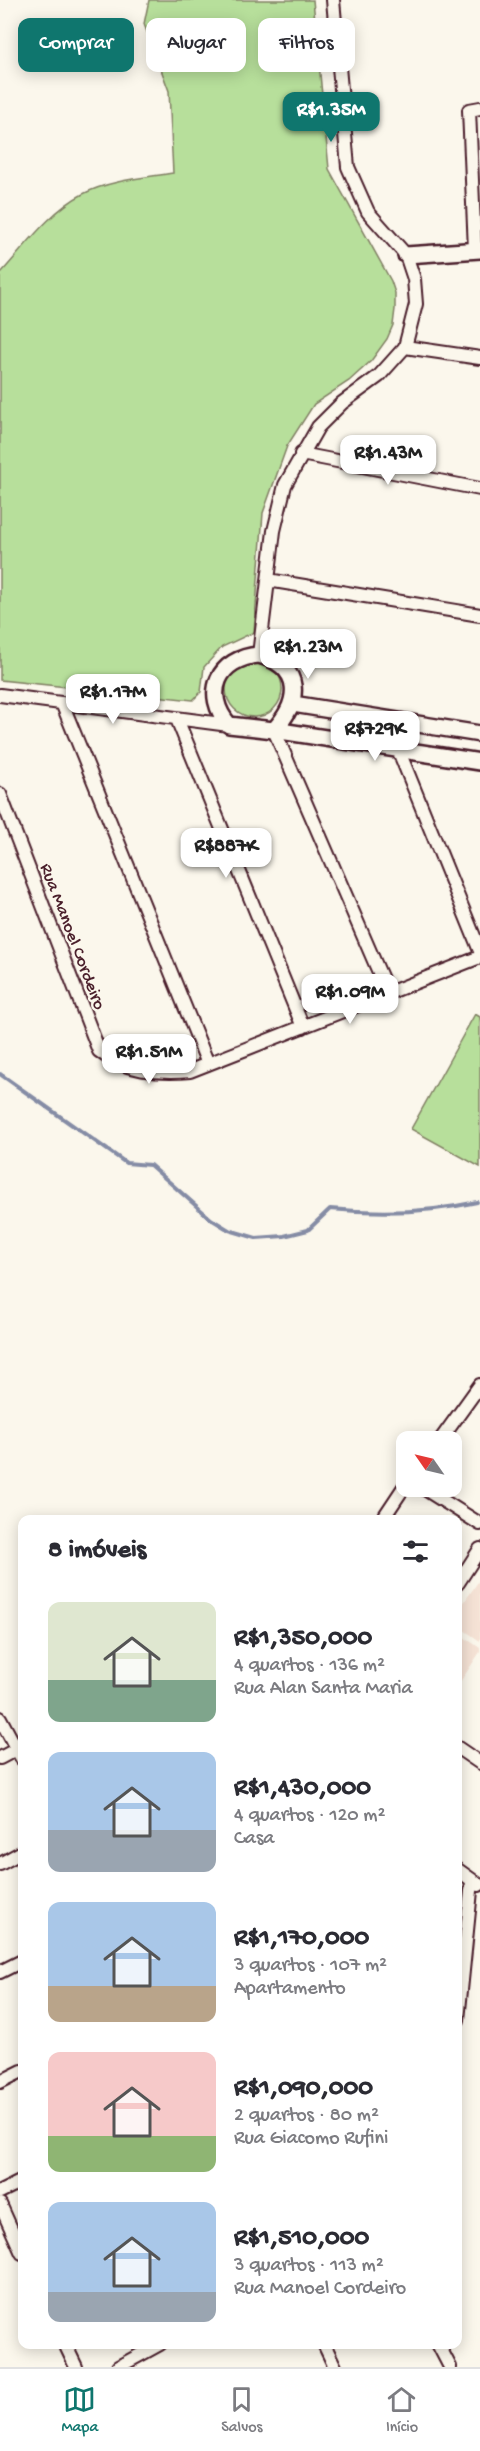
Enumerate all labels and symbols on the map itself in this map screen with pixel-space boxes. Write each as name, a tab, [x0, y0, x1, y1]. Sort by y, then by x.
pin: R$1.35M	[276, 92, 386, 143]
pin: R$1.43M	[333, 435, 443, 486]
pin: R$1.23M	[253, 629, 363, 680]
pin: R$1.17M	[58, 674, 168, 725]
pin: R$729K	[326, 711, 424, 762]
pin: R$887K	[177, 828, 275, 879]
street label: Rua Manoel Cordeiro	[34, 861, 109, 1013]
pin: R$1.09M	[295, 974, 405, 1025]
pin: R$1.51M	[94, 1034, 204, 1085]
north arrow	[396, 1431, 462, 1497]

